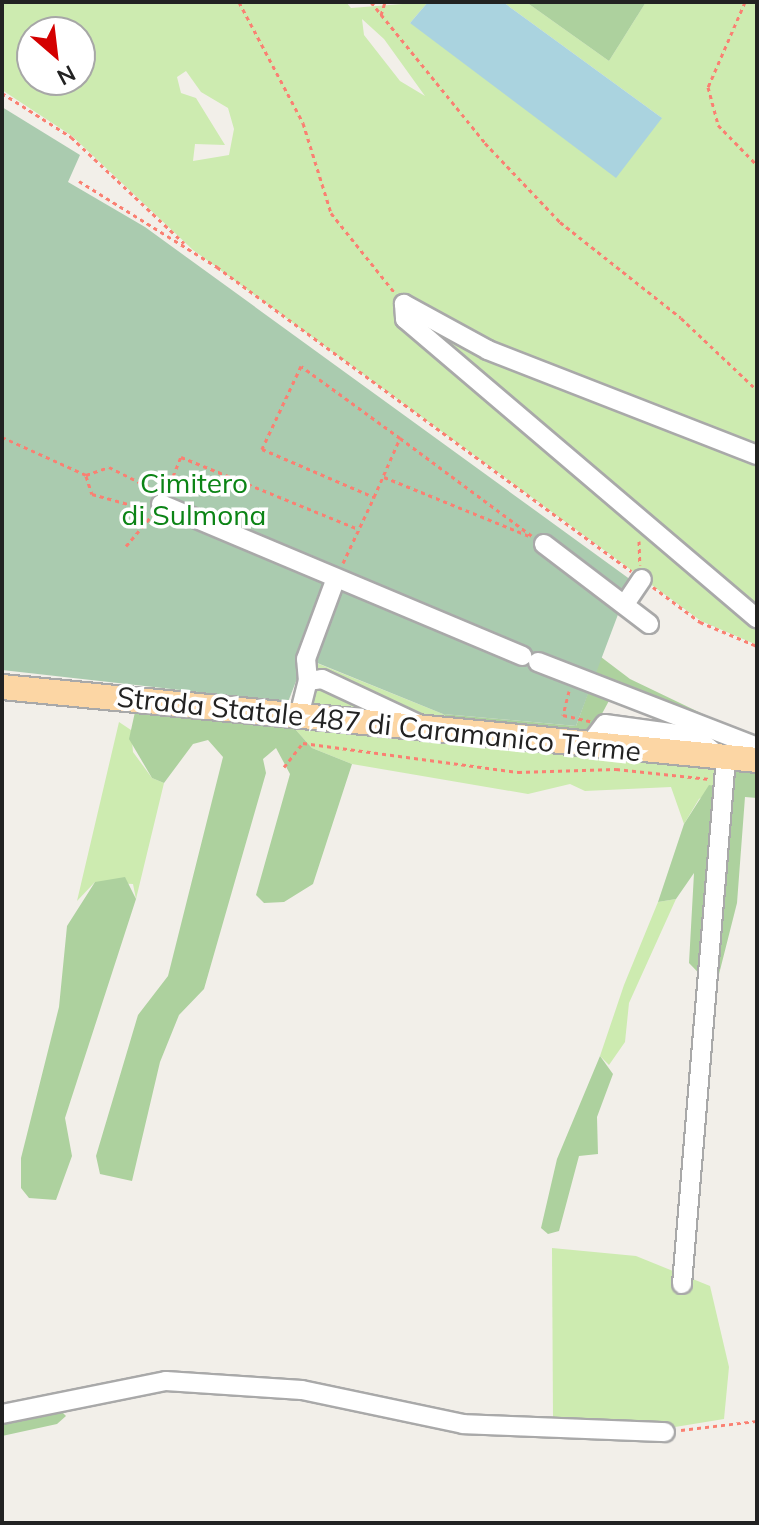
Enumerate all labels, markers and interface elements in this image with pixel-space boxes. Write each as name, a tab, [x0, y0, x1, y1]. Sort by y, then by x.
north arrow	[16, 16, 96, 96]
text: N	[52, 59, 80, 92]
park label: Cimitero di Sulmona	[122, 466, 266, 532]
street label: Strada Statale 487 di Caramanico Terme	[115, 680, 643, 768]

